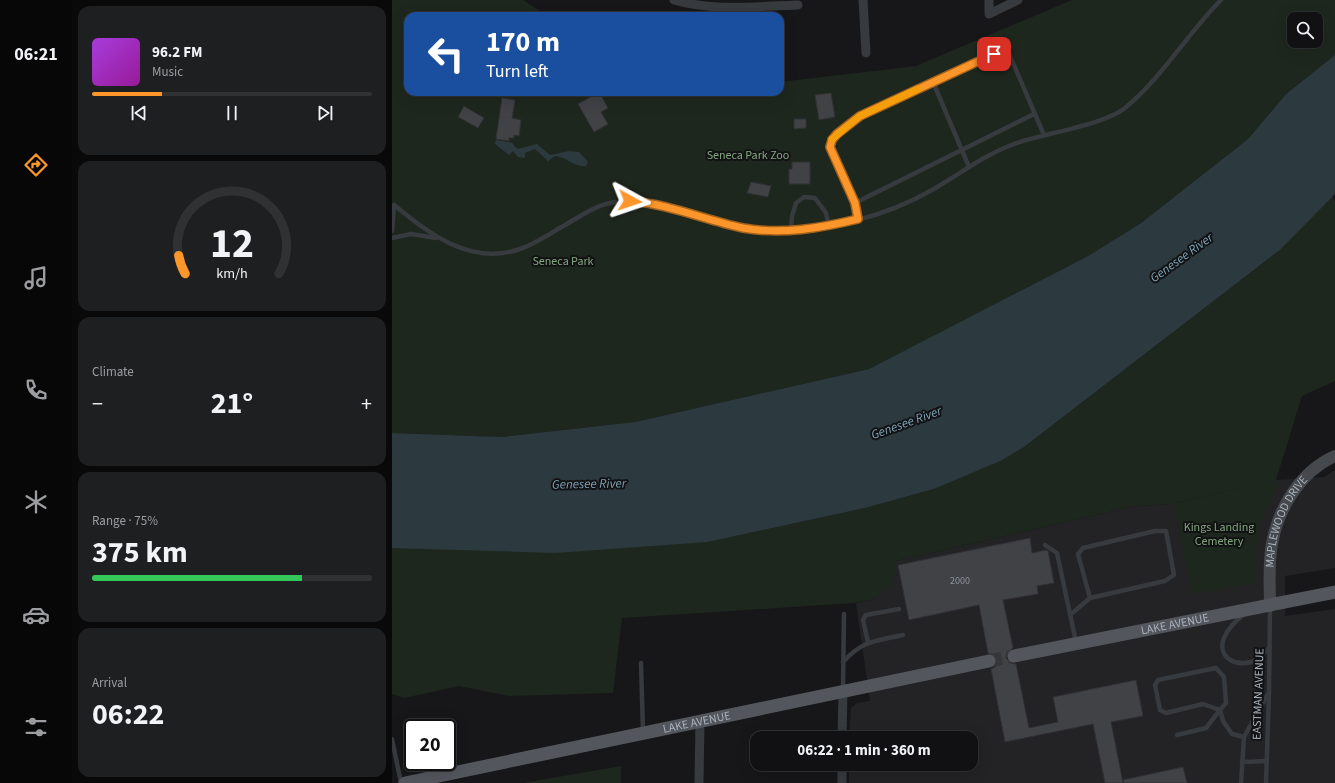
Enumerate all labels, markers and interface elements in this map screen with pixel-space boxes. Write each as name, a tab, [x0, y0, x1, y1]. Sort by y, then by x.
map controls	[1287, 12, 1323, 48]
button: search	[1287, 12, 1323, 48]
text: 170 m	[486, 22, 560, 62]
icon: left	[420, 28, 472, 80]
pin	[977, 37, 1011, 71]
text: 06:21	[14, 42, 58, 67]
text: 96.2 FM	[152, 42, 203, 63]
icon: arrive	[983, 43, 1005, 65]
text: Turn left	[486, 59, 548, 84]
text: Music	[152, 63, 183, 81]
icon: previous	[128, 102, 150, 124]
icon: pause	[221, 102, 243, 124]
icon: next	[314, 102, 336, 124]
park label: Seneca Park Zoo	[707, 147, 789, 164]
icon: directions	[22, 151, 50, 179]
position arrow	[609, 180, 651, 222]
text: 12	[210, 214, 254, 274]
water label: Genesee River	[1146, 228, 1217, 287]
park label: Seneca Park	[532, 253, 594, 270]
text: km/h	[216, 263, 248, 284]
icon: music	[22, 264, 50, 292]
text: Climate	[92, 363, 134, 381]
icon: phone	[22, 376, 50, 404]
text: 21°	[211, 382, 253, 425]
text: −	[92, 388, 103, 420]
text: +	[361, 388, 372, 420]
water label: Genesee River	[868, 402, 945, 444]
street label: MAPLEWOOD DRIVE	[1262, 472, 1312, 568]
water label: Genesee River	[552, 474, 627, 494]
icon: climate	[22, 488, 50, 516]
text: Range · 75%	[92, 512, 158, 530]
park label: Kings Landing Cemetery	[1184, 519, 1254, 550]
text: 375 km	[92, 531, 188, 574]
house number: 2000	[950, 574, 970, 588]
icon: car	[22, 601, 50, 629]
street label: LAKE AVENUE	[1140, 609, 1210, 639]
street label: EASTMAN AVENUE	[1248, 648, 1269, 740]
text: Arrival	[92, 674, 127, 692]
text: 06:22	[92, 693, 164, 736]
street label: LAKE AVENUE	[661, 707, 732, 738]
icon: filters	[22, 713, 50, 741]
speed limit sign: 20	[404, 719, 456, 771]
text: 06:22 · 1 min · 360 m	[797, 740, 931, 761]

